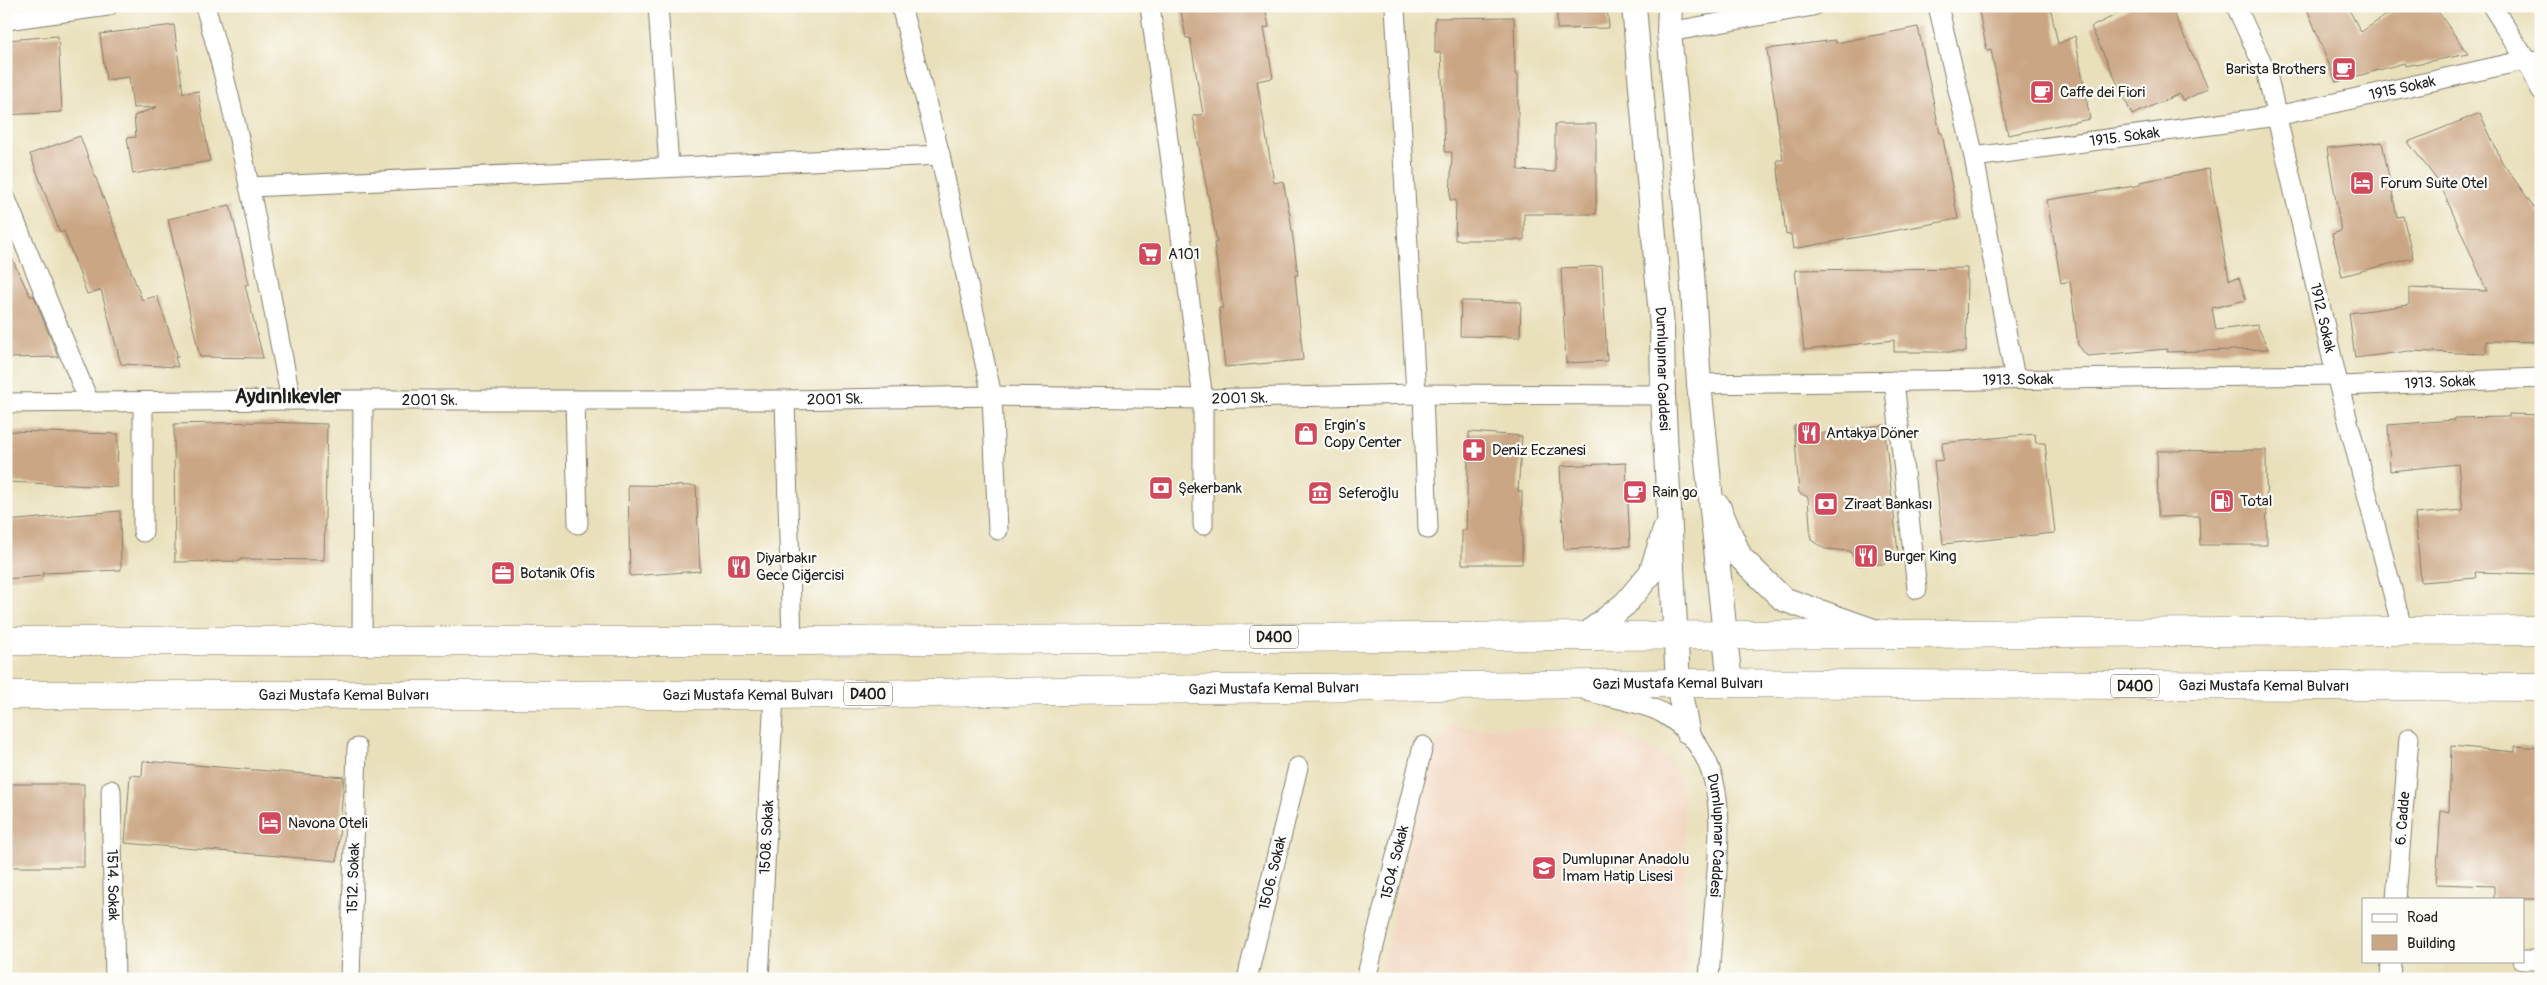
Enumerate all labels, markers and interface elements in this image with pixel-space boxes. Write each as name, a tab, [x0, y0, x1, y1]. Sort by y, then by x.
cafe icon: Barista Brothers	[2331, 56, 2357, 82]
place label: Barista Brothers	[2225, 60, 2326, 79]
street label: 1915 Sokak	[2367, 72, 2438, 105]
cafe icon: Caffe dei Fiori	[2029, 79, 2055, 105]
place label: Caffe dei Fiori	[2060, 83, 2146, 102]
street label: 1915. Sokak	[2088, 123, 2162, 151]
hotel icon: Forum Suite Otel	[2349, 170, 2375, 196]
place label: Forum Suite Otel	[2380, 174, 2488, 193]
supermarket icon: A101	[1137, 241, 1163, 267]
place label: A101	[1168, 245, 1200, 264]
street label: 1912. Sokak	[2305, 281, 2340, 355]
street label: Dumlupınar Caddesi	[1650, 306, 1674, 432]
street label: 1913. Sokak	[1982, 370, 2054, 390]
street label: 1913. Sokak	[2404, 372, 2476, 393]
district label: Aydınlıkevler	[235, 384, 342, 409]
street label: 2001 Sk.	[1212, 388, 1268, 409]
street label: 2001 Sk.	[807, 389, 863, 410]
street label: 2001 Sk.	[402, 391, 458, 410]
place label: Ergin's Copy Center	[1324, 416, 1402, 452]
restaurant icon: Antakya Döner	[1796, 420, 1822, 446]
shop icon: Ergin's Copy Center	[1293, 421, 1319, 447]
place label: Antakya Döner	[1826, 424, 1919, 443]
pharmacy icon: Deniz Eczanesi	[1461, 437, 1487, 463]
place label: Deniz Eczanesi	[1492, 441, 1586, 460]
bank icon: Şekerbank	[1148, 475, 1174, 501]
place label: Şekerbank	[1178, 479, 1243, 498]
cafe icon: Rain go	[1622, 479, 1648, 505]
museum icon: Seferoğlu	[1307, 480, 1333, 506]
place label: Rain go	[1652, 483, 1698, 502]
place label: Seferoğlu	[1338, 484, 1399, 503]
fuel station icon: Total	[2209, 488, 2235, 514]
bank icon: Ziraat Bankası	[1813, 491, 1839, 517]
place label: Total	[2240, 492, 2272, 511]
place label: Ziraat Bankası	[1844, 495, 1933, 514]
restaurant icon: Burger King	[1853, 543, 1879, 569]
place label: Burger King	[1884, 547, 1957, 566]
place label: Diyarbakır Gece Ciğercisi	[756, 549, 844, 585]
restaurant icon: Diyarbakır Gece Ciğercisi	[726, 554, 752, 580]
office icon: Botanik Ofis	[490, 560, 516, 586]
place label: Botanik Ofis	[520, 564, 595, 583]
road number: D400	[1250, 626, 1298, 649]
street label: Gazi Mustafa Kemal Bulvarı	[1592, 674, 1763, 694]
road number: D400	[2111, 674, 2159, 698]
street label: Gazi Mustafa Kemal Bulvarı	[2178, 676, 2349, 696]
street label: Gazi Mustafa Kemal Bulvarı	[1188, 678, 1359, 699]
road number: D400	[844, 682, 892, 706]
street label: Gazi Mustafa Kemal Bulvarı	[663, 685, 834, 705]
street label: Gazi Mustafa Kemal Bulvarı	[259, 686, 429, 705]
street label: Dumlupınar Caddesi	[1702, 772, 1728, 898]
street label: 6. Cadde	[2391, 790, 2415, 846]
street label: 1508. Sokak	[756, 799, 778, 875]
hotel icon: Navona Oteli	[257, 810, 283, 836]
place label: Navona Oteli	[288, 814, 368, 833]
street label: 1504. Sokak	[1377, 823, 1413, 902]
street label: 1506. Sokak	[1255, 833, 1291, 912]
street label: 1512. Sokak	[343, 841, 364, 914]
street label: 1514. Sokak	[102, 849, 123, 922]
place label: Dumlupınar Anadolu İmam Hatip Lisesi	[1562, 850, 1689, 886]
school or university icon: Dumlupınar Anadolu İmam Hatip Lisesi	[1531, 855, 1557, 881]
legend	[2362, 898, 2524, 962]
text: Road	[2407, 908, 2438, 927]
text: Building	[2407, 934, 2455, 953]

